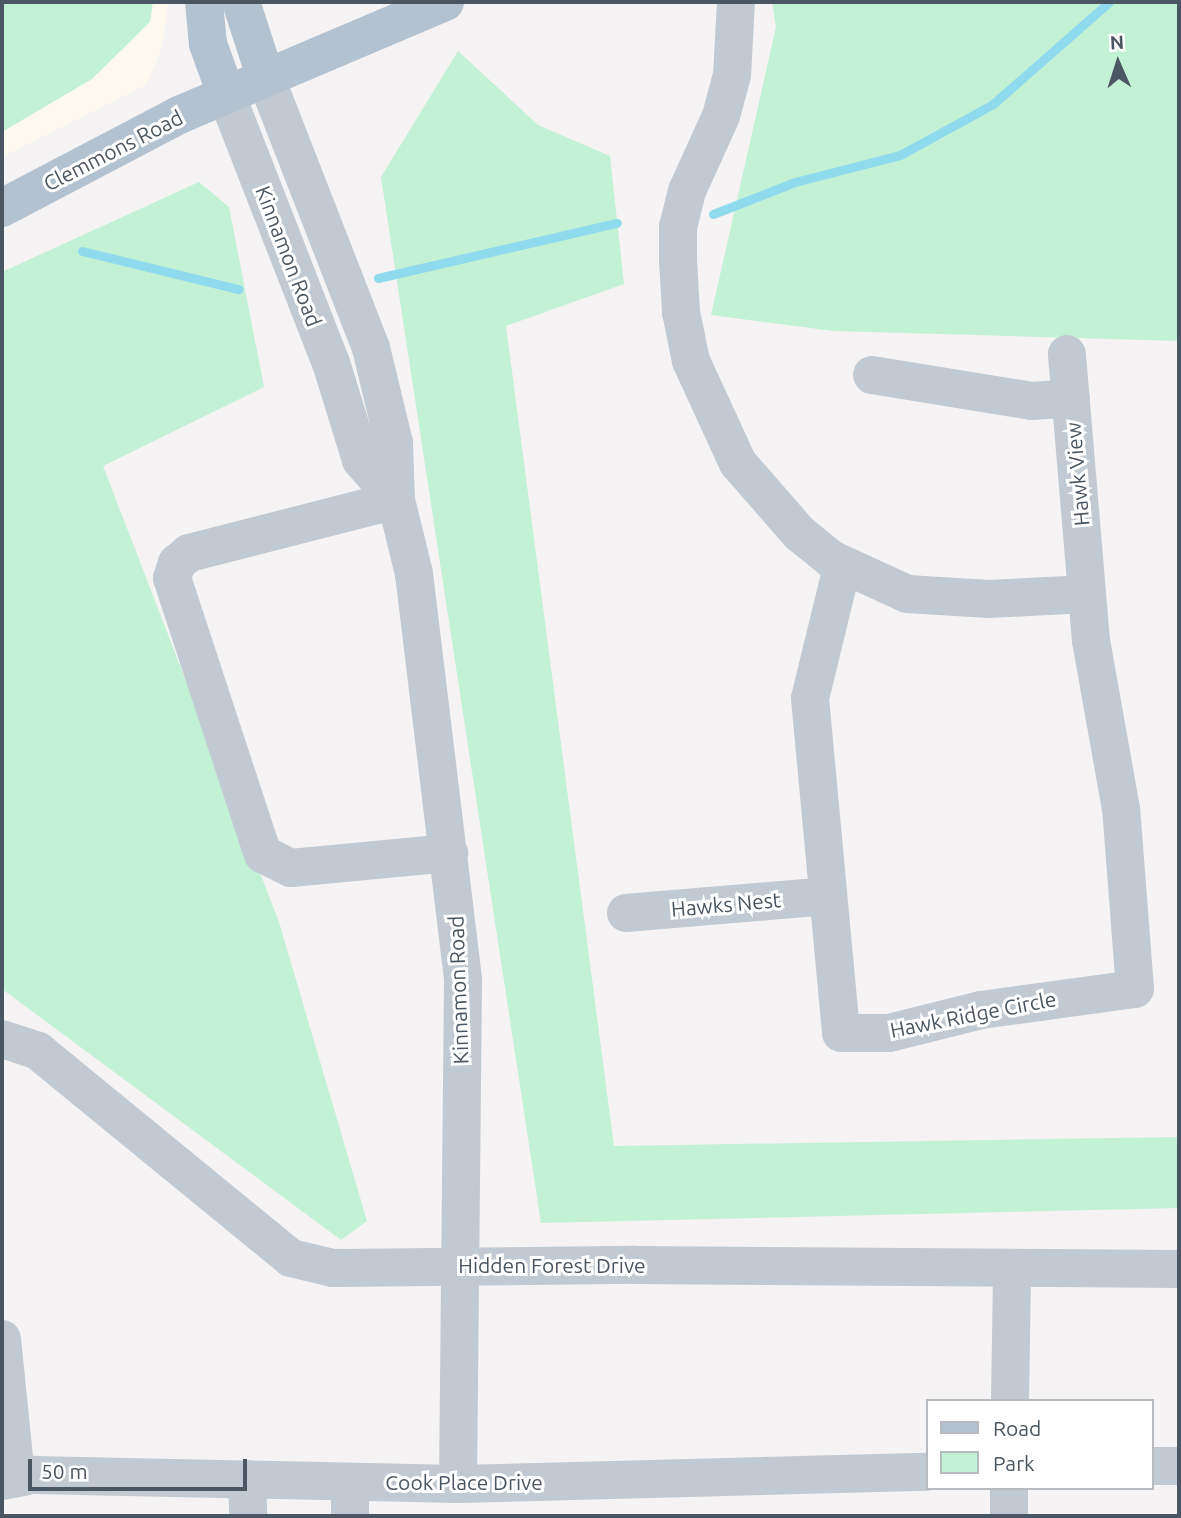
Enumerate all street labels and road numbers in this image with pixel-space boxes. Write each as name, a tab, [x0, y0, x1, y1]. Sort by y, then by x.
street label: Clemmons Road	[39, 104, 187, 196]
street label: Kinnamon Road	[251, 182, 327, 330]
street label: Hawk View	[1060, 421, 1094, 527]
street label: Hawks Nest	[670, 887, 782, 921]
street label: Kinnamon Road	[443, 915, 473, 1065]
street label: Hawk Ridge Circle	[888, 986, 1058, 1042]
street label: Hidden Forest Drive	[458, 1252, 646, 1278]
street label: Cook Place Drive	[385, 1469, 543, 1495]

